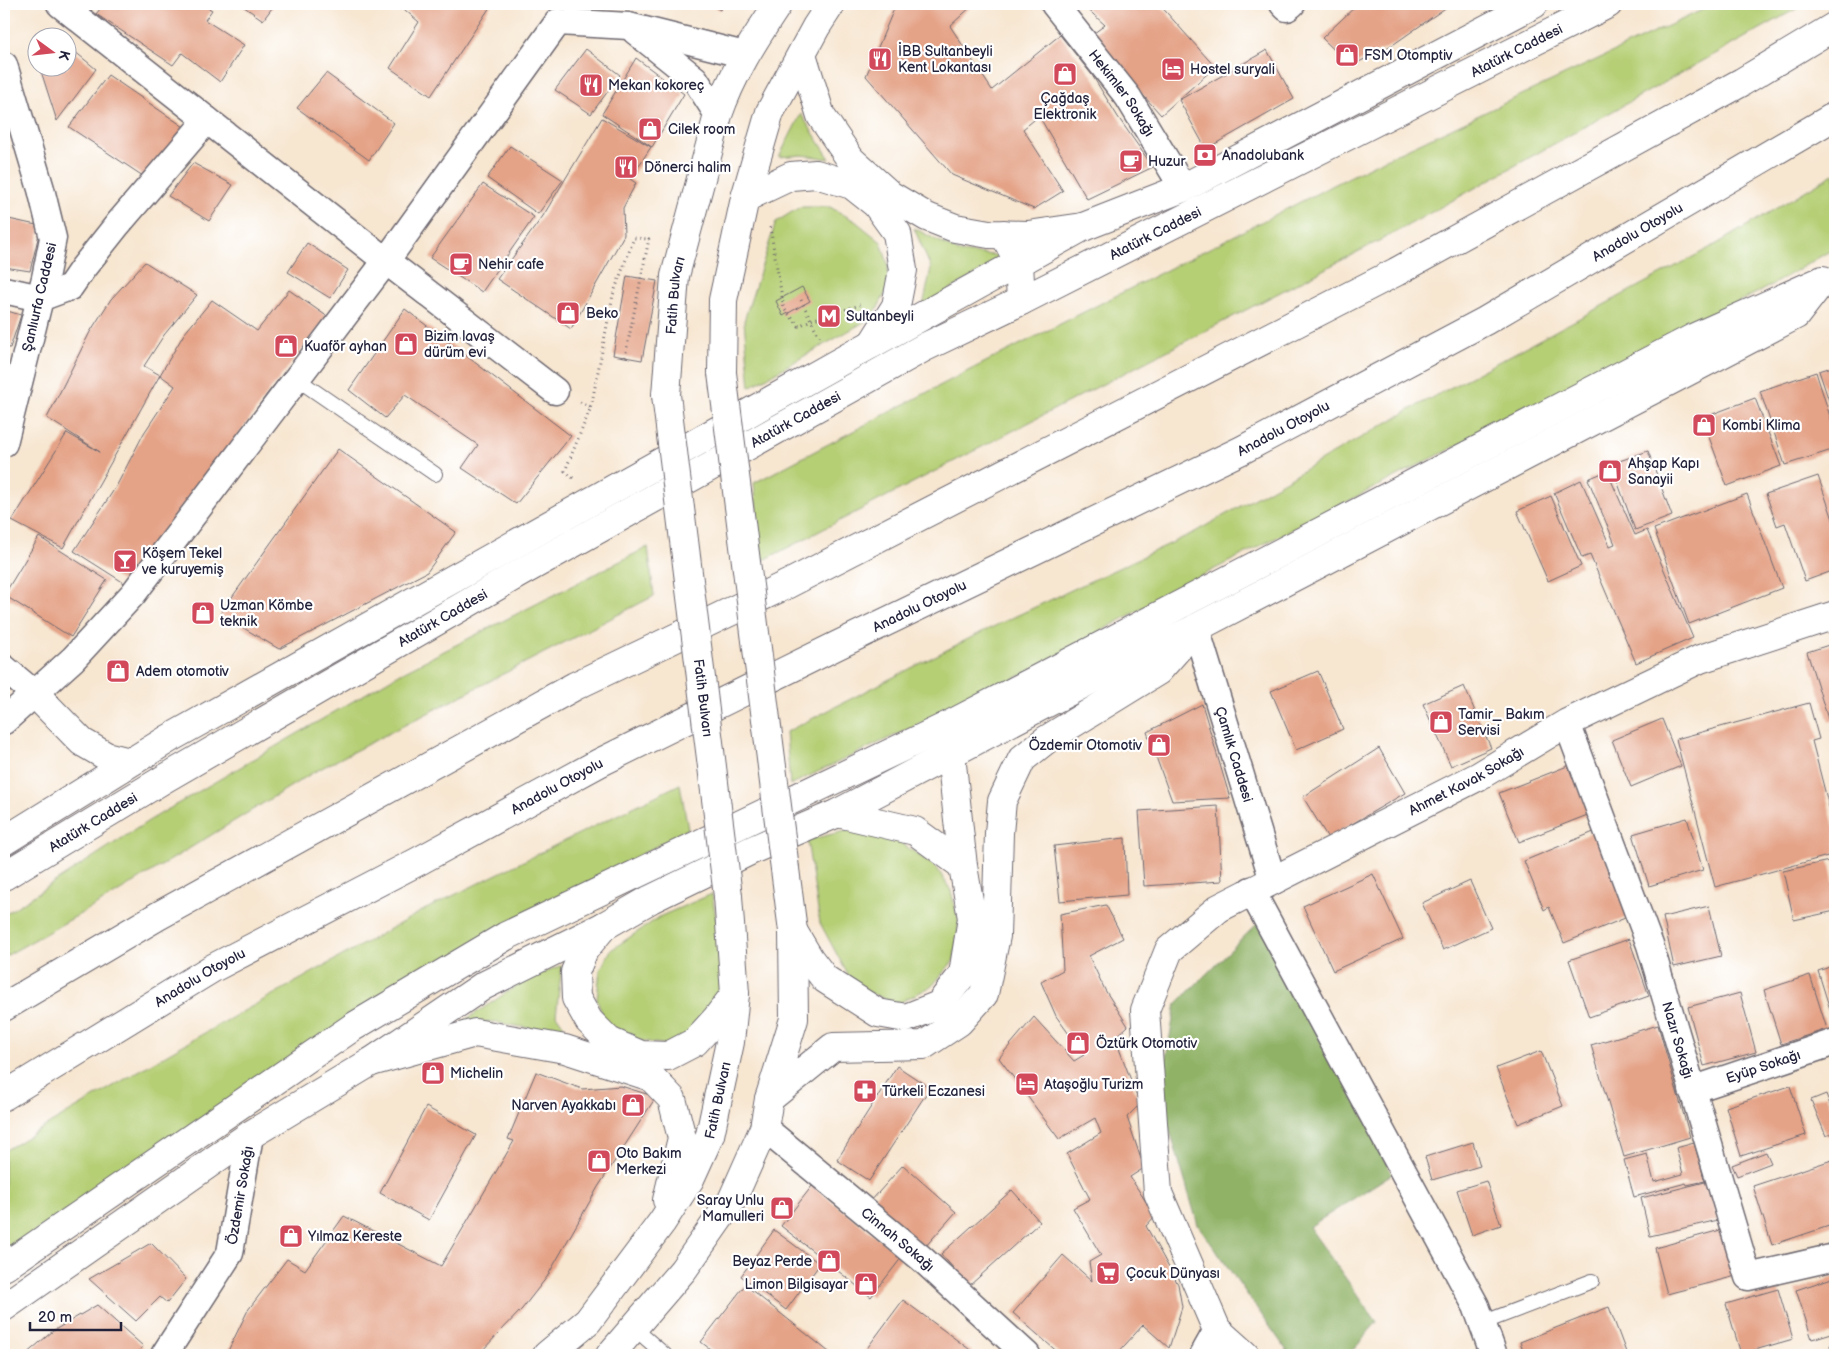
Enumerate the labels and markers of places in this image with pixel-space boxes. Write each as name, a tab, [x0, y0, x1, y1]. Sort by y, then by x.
place label: İBB Sultanbeyli Kent Lokantası	[898, 42, 993, 76]
shop icon: FSM Otomptiv	[1334, 42, 1360, 68]
restaurant icon: İBB Sultanbeyli Kent Lokantası	[867, 46, 893, 72]
place label: FSM Otomptiv	[1364, 47, 1453, 64]
hotel icon: Hostel suryali	[1160, 56, 1186, 82]
shop icon: Çağdaş Elektronik	[1052, 61, 1078, 87]
place label: Hostel suryali	[1190, 61, 1275, 78]
restaurant icon: Mekan kokoreç	[578, 72, 604, 98]
place label: Mekan kokoreç	[608, 77, 704, 94]
place label: Çağdaş Elektronik	[1034, 90, 1097, 123]
shop icon: Cilek room	[637, 116, 663, 142]
place label: Cilek room	[668, 121, 735, 138]
bank icon: Anadolubank	[1192, 142, 1218, 168]
place label: Anadolubank	[1222, 147, 1304, 164]
cafe icon: Huzur	[1118, 148, 1144, 174]
place label: Huzur	[1148, 153, 1187, 170]
restaurant icon: Dönerci halim	[613, 154, 639, 180]
place label: Dönerci halim	[644, 159, 731, 176]
cafe icon: Nehir cafe	[448, 251, 474, 277]
place label: Nehir cafe	[478, 256, 544, 273]
shop icon: Beko	[555, 300, 581, 326]
metro station icon: Sultanbeyli	[816, 303, 842, 329]
place label: Beko	[586, 305, 619, 322]
place label: Sultanbeyli	[846, 308, 914, 325]
place label: Bizim lavaş dürüm evi	[424, 328, 495, 361]
shop icon: Bizim lavaş dürüm evi	[393, 331, 419, 357]
shop icon: Kuaför ayhan	[273, 333, 299, 359]
place label: Kuaför ayhan	[304, 338, 387, 355]
shop icon: Kombi Klima	[1691, 412, 1717, 438]
place label: Kombi Klima	[1722, 417, 1800, 434]
place label: Ahşap Kapı Sanayii	[1628, 455, 1699, 488]
shop icon: Ahşap Kapı Sanayii	[1597, 458, 1623, 484]
place label: Köşem Tekel ve kuruyemiş	[141, 545, 224, 578]
bar icon: Köşem Tekel ve kuruyemiş	[112, 548, 138, 574]
place label: Uzman Kömbe teknik	[220, 597, 313, 630]
shop icon: Uzman Kömbe teknik	[190, 600, 216, 626]
shop icon: Adem otomotiv	[105, 658, 131, 684]
place label: Adem otomotiv	[136, 663, 229, 680]
place label: Tamir_ Bakım Servisi	[1458, 706, 1544, 739]
shop icon: Tamir_ Bakım Servisi	[1428, 709, 1454, 735]
shop icon: Özdemir Otomotiv	[1146, 732, 1172, 758]
place label: Özdemir Otomotiv	[1029, 736, 1142, 754]
shop icon: Öztürk Otomotiv	[1065, 1030, 1091, 1056]
place label: Öztürk Otomotiv	[1096, 1034, 1197, 1052]
shop icon: Michelin	[420, 1060, 446, 1086]
place label: Michelin	[450, 1065, 503, 1082]
hotel icon: Ataşoğlu Turizm	[1014, 1071, 1040, 1097]
place label: Ataşoğlu Turizm	[1044, 1076, 1143, 1093]
pharmacy icon: Türkeli Eczanesi	[852, 1078, 878, 1104]
place label: Türkeli Eczanesi	[882, 1083, 985, 1100]
shop icon: Narven Ayakkabı	[620, 1092, 646, 1118]
place label: Narven Ayakkabı	[511, 1097, 616, 1114]
place label: Oto Bakım Merkezi	[616, 1145, 682, 1178]
shop icon: Oto Bakım Merkezi	[586, 1148, 612, 1174]
place label: Saray Unlu Mamulleri	[697, 1192, 764, 1225]
shop icon: Saray Unlu Mamulleri	[769, 1195, 795, 1221]
shop icon: Yılmaz Kereste	[278, 1223, 304, 1249]
place label: Yılmaz Kereste	[307, 1228, 402, 1245]
shop icon: Beyaz Perde	[816, 1248, 842, 1274]
place label: Beyaz Perde	[732, 1253, 812, 1270]
supermarket icon: Çocuk Dünyası	[1095, 1260, 1121, 1286]
place label: Çocuk Dünyası	[1126, 1265, 1220, 1282]
shop icon: Limon Bilgisayar	[853, 1271, 879, 1297]
place label: Limon Bilgisayar	[744, 1276, 849, 1293]

